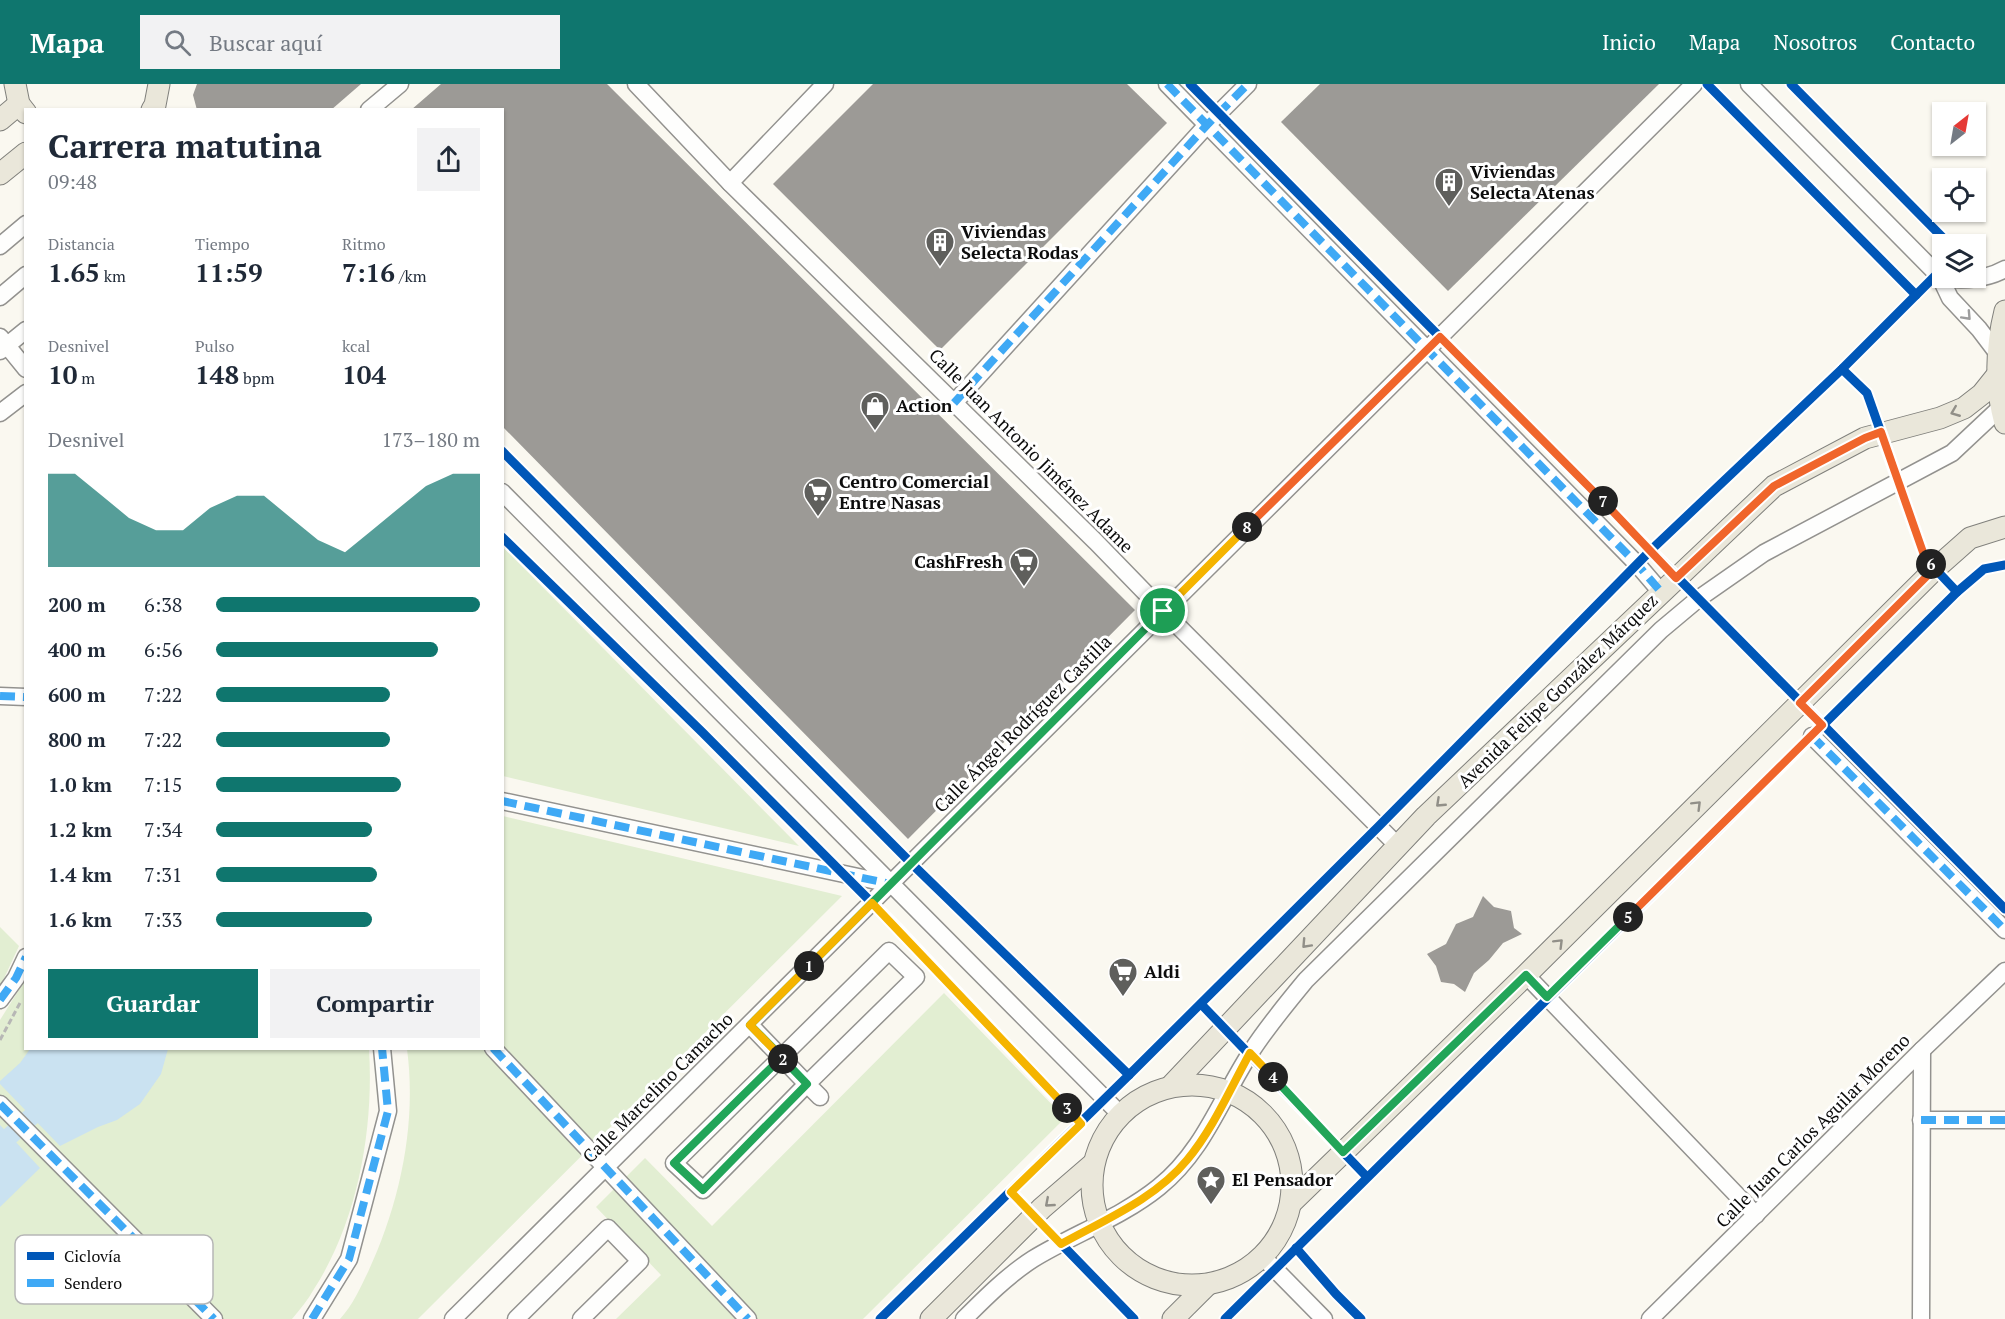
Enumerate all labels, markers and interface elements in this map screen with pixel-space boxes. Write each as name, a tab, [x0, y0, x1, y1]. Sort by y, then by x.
search box	[140, 15, 560, 69]
text: Mapa	[30, 24, 104, 61]
icon: search	[161, 26, 194, 59]
text: Buscar aquí	[209, 28, 323, 57]
text: Inicio	[1602, 28, 1656, 56]
text: Mapa	[1689, 28, 1740, 56]
text: Nosotros	[1773, 28, 1857, 56]
text: Contacto	[1890, 28, 1975, 56]
north arrow	[1932, 102, 1986, 156]
map controls	[1932, 102, 1986, 288]
text: Carrera matutina	[48, 124, 322, 167]
button: share	[417, 128, 480, 191]
place label: Viviendas Selecta Atenas	[1470, 159, 1595, 204]
building icon: Viviendas Selecta Atenas	[1433, 166, 1465, 208]
text: 09:48	[48, 168, 97, 195]
button: locate	[1932, 168, 1986, 222]
place label: Viviendas Selecta Rodas	[961, 219, 1079, 264]
building icon: Viviendas Selecta Rodas	[924, 226, 956, 268]
text: Distancia	[48, 233, 115, 255]
text: Tiempo	[195, 233, 249, 255]
text: Ritmo	[342, 233, 386, 255]
button: layers	[1932, 234, 1986, 288]
text: 1.65	[48, 255, 100, 289]
text: 11:59	[195, 255, 263, 289]
text: 7:16	[342, 255, 395, 289]
text: km	[100, 265, 126, 287]
text: /km	[395, 265, 426, 287]
one-way arrow	[1960, 309, 1971, 320]
text: Desnivel	[48, 335, 109, 357]
text: Pulso	[195, 335, 234, 357]
text: kcal	[342, 335, 370, 357]
street label: Calle Juan Antonio Jiménez Adame	[924, 343, 1139, 558]
text: 10	[48, 357, 77, 391]
text: 148	[195, 357, 239, 391]
text: 104	[342, 357, 386, 391]
text: m	[77, 367, 95, 389]
text: bpm	[239, 367, 275, 389]
shop icon: Action	[859, 390, 891, 432]
place label: Action	[896, 393, 953, 417]
one-way arrow	[1950, 405, 1961, 417]
text: Desnivel	[48, 426, 125, 453]
text: 173–180 m	[381, 426, 480, 453]
place label: Centro Comercial Entre Nasas	[839, 469, 989, 514]
supermarket icon: Centro Comercial Entre Nasas	[802, 476, 834, 518]
pin: 7	[1588, 486, 1618, 516]
text: 7	[1598, 490, 1608, 512]
pin: 8	[1232, 512, 1262, 542]
text: 8	[1242, 516, 1252, 538]
supermarket icon: CashFresh	[1008, 546, 1040, 588]
place label: CashFresh	[914, 549, 1003, 573]
pin: 6	[1916, 549, 1946, 579]
text: 6	[1926, 553, 1936, 575]
pin	[1137, 585, 1188, 636]
street label: Avenida Felipe González Márquez	[1452, 588, 1663, 793]
text: 200 m	[48, 591, 106, 618]
text: 6:38	[144, 591, 183, 618]
icon: arrive	[1146, 594, 1179, 627]
street label: Calle Ángel Rodríguez Castilla	[928, 629, 1116, 817]
text: 400 m	[48, 636, 106, 663]
text: 6:56	[144, 636, 183, 663]
text: 600 m	[48, 681, 106, 708]
text: 7:22	[144, 681, 183, 708]
text: 800 m	[48, 726, 106, 753]
text: 7:22	[144, 726, 183, 753]
text: 1.0 km	[48, 771, 112, 798]
text: 7:15	[144, 771, 183, 798]
one-way arrow	[1437, 796, 1447, 807]
one-way arrow	[1690, 802, 1701, 812]
text: 1.2 km	[48, 816, 112, 843]
text: 7:34	[144, 816, 183, 843]
text: 1.4 km	[48, 861, 112, 888]
text: 7:31	[144, 861, 183, 888]
pin: 5	[1613, 902, 1643, 932]
text: 1.6 km	[48, 906, 112, 933]
text: 7:33	[144, 906, 183, 933]
text: 5	[1623, 906, 1633, 928]
one-way arrow	[1302, 937, 1313, 948]
one-way arrow	[1551, 939, 1562, 950]
pin: 1	[794, 951, 824, 981]
text: 1	[804, 955, 814, 977]
supermarket icon: Aldi	[1107, 956, 1139, 998]
place label: Aldi	[1144, 959, 1180, 983]
button: Guardar	[48, 969, 258, 1038]
button: Compartir	[270, 969, 480, 1038]
street label: Calle Marcelino Camacho	[577, 1007, 738, 1168]
street label: Calle Juan Carlos Aguilar Moreno	[1710, 1028, 1915, 1233]
pin: 2	[768, 1044, 798, 1074]
text: 2	[778, 1048, 788, 1070]
pin: 4	[1258, 1062, 1288, 1092]
text: 4	[1268, 1066, 1278, 1088]
pin: 3	[1052, 1093, 1082, 1123]
text: 3	[1062, 1097, 1072, 1119]
place icon: El Pensador	[1195, 1164, 1227, 1206]
place label: El Pensador	[1232, 1167, 1334, 1191]
one-way arrow	[1045, 1195, 1056, 1206]
legend	[15, 1235, 213, 1304]
text: Ciclovía	[64, 1245, 121, 1267]
text: Sendero	[64, 1272, 122, 1294]

